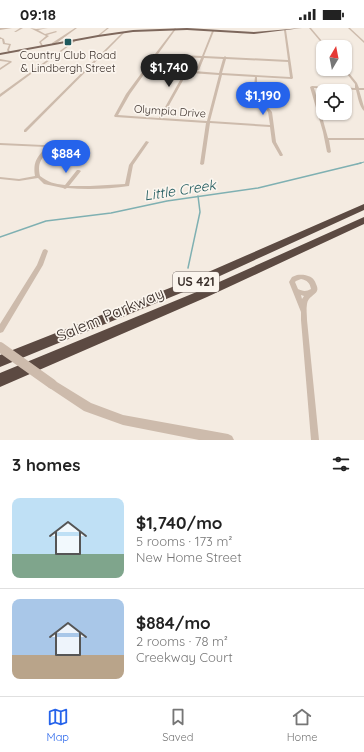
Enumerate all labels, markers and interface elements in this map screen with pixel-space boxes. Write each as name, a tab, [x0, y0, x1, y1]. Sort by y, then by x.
text: 09:18	[20, 5, 56, 24]
marker: Country Club Road & Lindbergh Street	[63, 37, 73, 47]
north arrow	[316, 40, 352, 76]
map controls	[316, 40, 352, 120]
place label: Country Club Road & Lindbergh Street	[20, 48, 116, 75]
pin: $1,740	[136, 54, 202, 88]
text: $1,740	[150, 59, 188, 75]
pin: $1,190	[230, 82, 296, 116]
button: locate	[316, 84, 352, 120]
text: $1,190	[245, 87, 281, 103]
street label: Olympia Drive	[133, 101, 207, 121]
pin: $884	[42, 140, 90, 174]
text: $884	[51, 145, 81, 161]
water label: Little Creek	[143, 175, 219, 205]
road number: US 421	[173, 272, 219, 292]
street label: Salem Parkway	[53, 282, 167, 346]
icon: filters	[330, 453, 352, 475]
text: 3 homes	[12, 454, 80, 475]
text: $1,740/mo	[136, 512, 222, 533]
icon: home	[44, 514, 92, 562]
text: 5 rooms · 173 m²	[136, 533, 232, 549]
text: New Home Street	[136, 549, 242, 565]
text: $884/mo	[136, 612, 211, 633]
icon: home	[44, 615, 92, 663]
text: 2 rooms · 78 m²	[136, 633, 228, 649]
text: Creekway Court	[136, 649, 233, 665]
tab: Map	[47, 706, 69, 744]
tab: Saved	[162, 706, 194, 744]
tab: Home	[287, 706, 317, 744]

